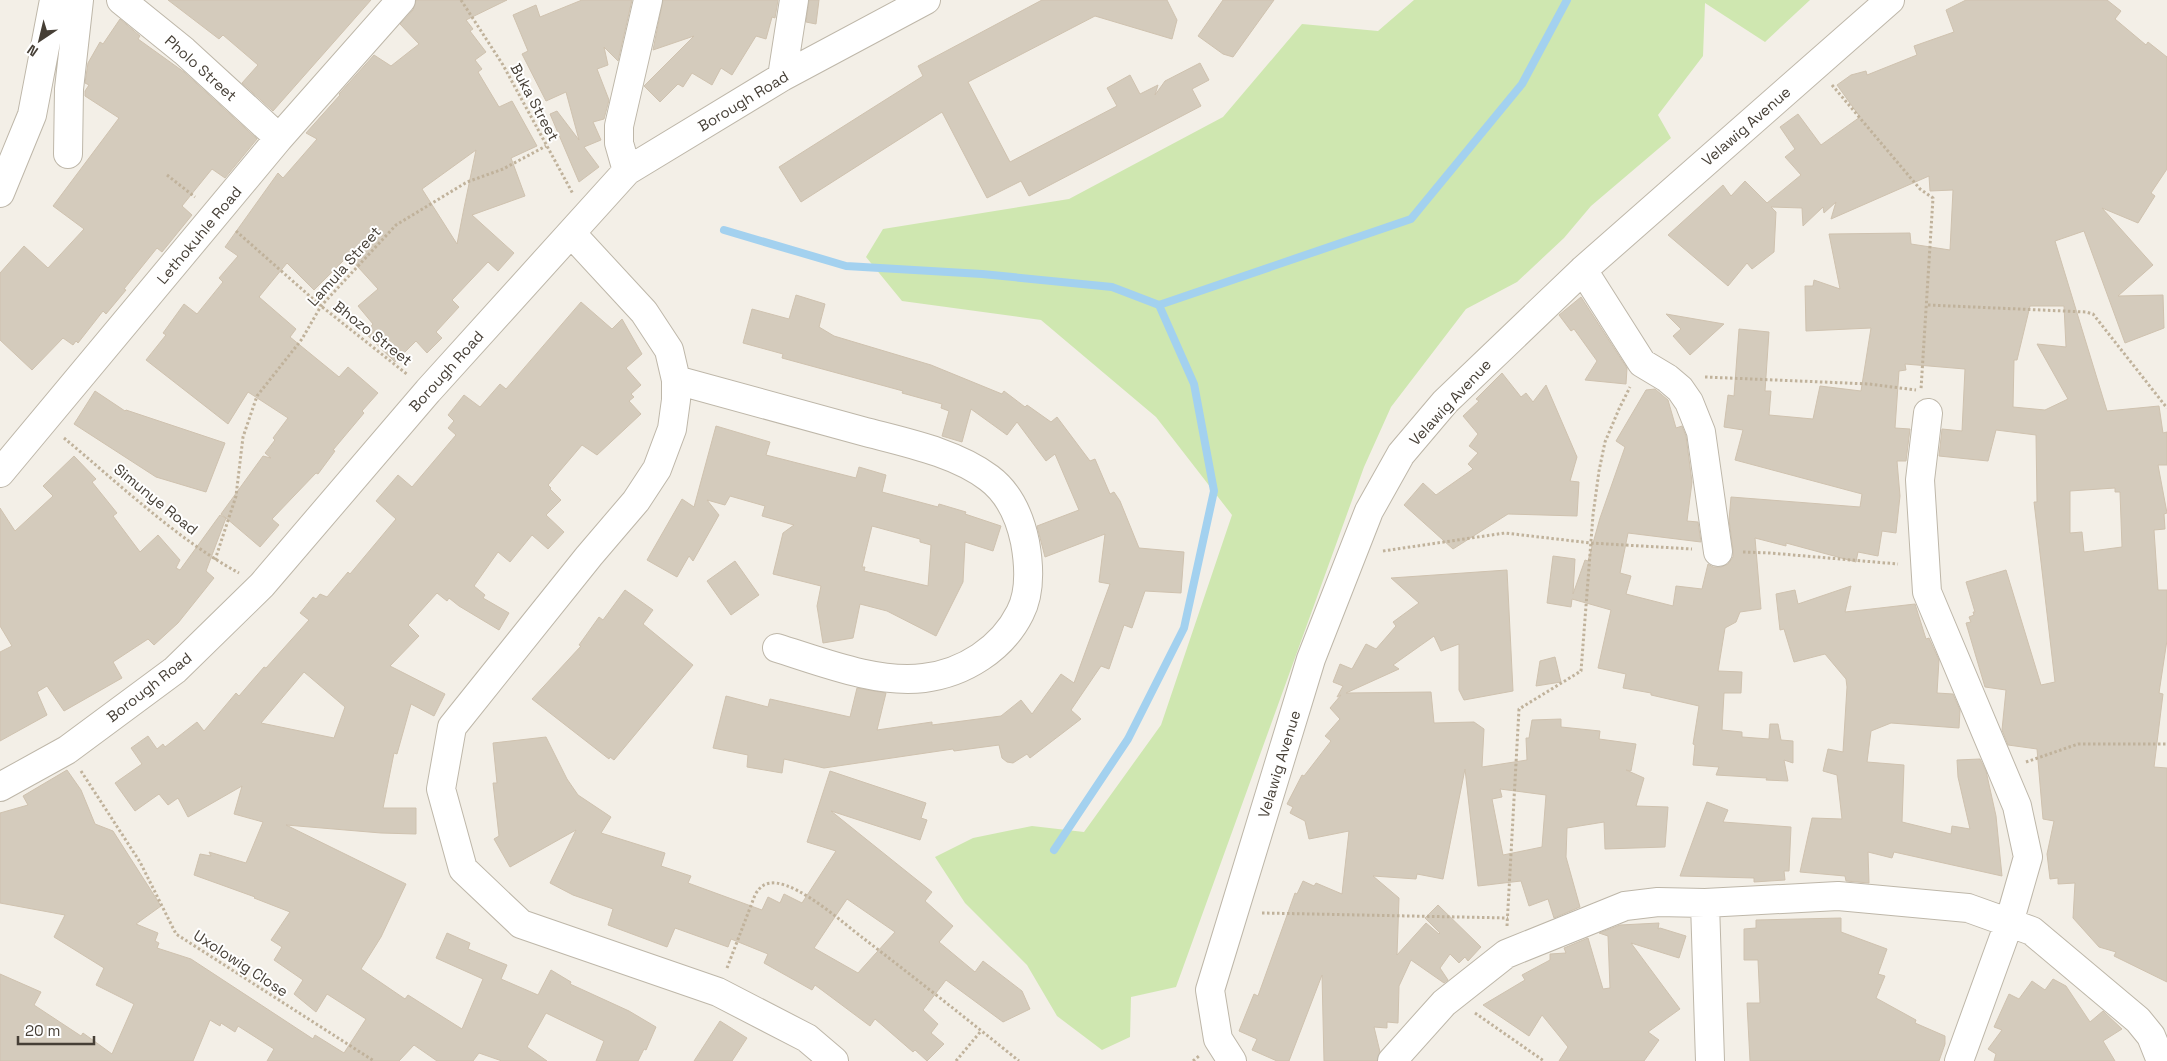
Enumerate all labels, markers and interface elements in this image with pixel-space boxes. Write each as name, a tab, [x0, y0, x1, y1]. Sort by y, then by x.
north arrow	[15, 15, 65, 65]
street label: Pholo Street	[161, 31, 241, 105]
text: N	[24, 41, 42, 61]
street label: Buka Street	[507, 60, 563, 144]
street label: Borough Road	[694, 66, 792, 136]
street label: Velawig Avenue	[1698, 82, 1794, 170]
street label: Lethokuhle Road	[153, 182, 245, 288]
street label: Lamula Street	[303, 222, 385, 310]
street label: Bhozo Street	[330, 296, 416, 370]
street label: Borough Road	[405, 327, 487, 415]
street label: Velawig Avenue	[1405, 355, 1495, 449]
street label: Simunye Road	[110, 459, 202, 539]
street label: Borough Road	[103, 648, 195, 726]
street label: Velawig Avenue	[1254, 708, 1304, 820]
street label: Uxolowig Close	[190, 925, 292, 1001]
scale bar	[18, 1014, 94, 1046]
text: 20 m	[25, 1021, 60, 1040]

